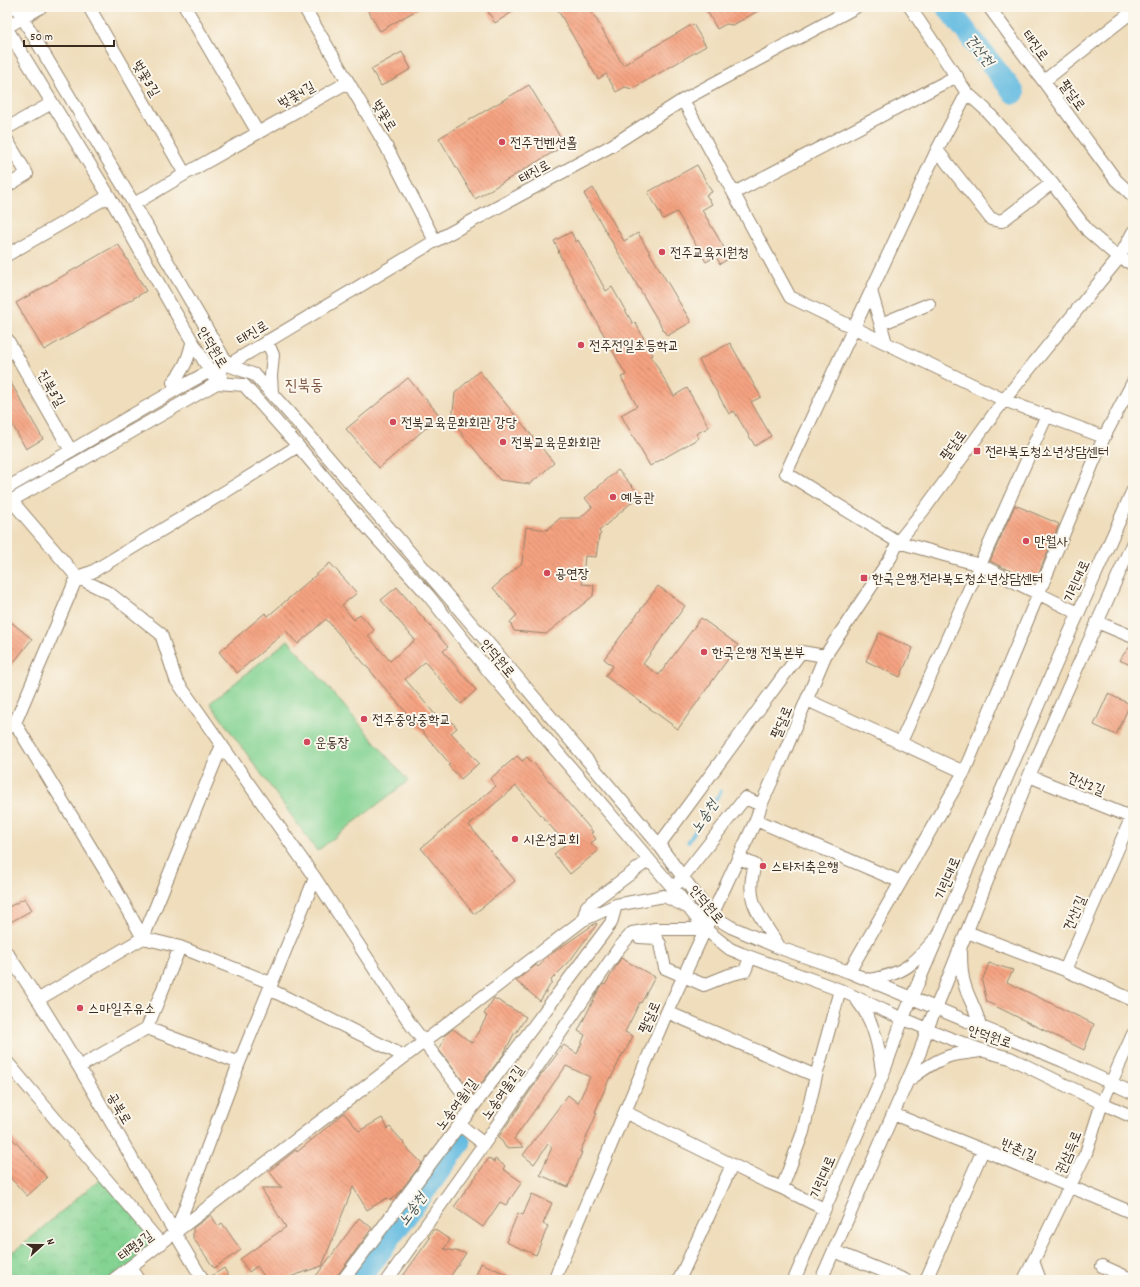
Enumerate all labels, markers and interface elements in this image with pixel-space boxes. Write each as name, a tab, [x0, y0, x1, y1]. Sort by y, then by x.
scale bar	[24, 22, 114, 48]
street label: 태진로	[1016, 27, 1052, 66]
text: 50 m	[30, 29, 53, 46]
water label: 건산천	[959, 30, 999, 74]
street label: 벚꽃3길	[127, 57, 164, 102]
street label: 벚꽃4길	[275, 77, 320, 114]
street label: 팔달로	[1053, 77, 1089, 116]
street label: 벚꽃로	[366, 96, 401, 136]
place label: 전주컨벤션홀	[510, 134, 578, 154]
marker: 전주컨벤션홀	[497, 137, 507, 147]
street label: 태진로	[515, 156, 555, 190]
place label: 전주교육지원청	[670, 244, 749, 264]
marker: 전주교육지원청	[657, 247, 667, 257]
street label: 태진로	[233, 316, 273, 351]
street label: 안덕원로	[191, 324, 231, 372]
place label: 전주전일초등학교	[589, 337, 679, 357]
marker: 전주전일초등학교	[576, 340, 586, 350]
street label: 진북3길	[32, 367, 69, 412]
district label: 진북동	[285, 375, 323, 398]
place label: 전북교육문화회관 강당	[401, 414, 518, 434]
marker: 전북교육문화회관 강당	[388, 417, 398, 427]
street label: 팔달로	[937, 427, 973, 466]
place label: 전북교육문화회관	[511, 434, 601, 454]
marker: 전북교육문화회관	[498, 437, 508, 447]
place label: 전라북도청소년상담센터	[985, 443, 1109, 463]
marker: 전라북도청소년상담센터	[972, 446, 982, 456]
place label: 예능관	[621, 489, 655, 509]
marker: 예능관	[608, 492, 618, 502]
place label: 만월사	[1034, 533, 1069, 553]
marker: 만월사	[1021, 536, 1031, 546]
street label: 기린대로	[1060, 557, 1096, 606]
place label: 공연장	[555, 565, 590, 585]
marker: 공연장	[542, 568, 552, 578]
place label: 한국은행.전라북도청소년상담센터	[872, 570, 1043, 590]
marker: 한국은행.전라북도청소년상담센터	[859, 573, 869, 583]
street label: 안덕원로	[474, 636, 519, 683]
place label: 한국은행 전북본부	[712, 644, 805, 664]
marker: 한국은행 전북본부	[699, 647, 709, 657]
street label: 팔달로	[767, 703, 799, 742]
place label: 전주중앙중학교	[372, 711, 451, 731]
marker: 전주중앙중학교	[359, 714, 369, 724]
place label: 운동장	[315, 734, 350, 754]
marker: 운동장	[302, 737, 312, 747]
street label: 건산2길	[1063, 768, 1108, 802]
water label: 노송천	[687, 794, 726, 838]
place label: 시온성교회	[523, 831, 579, 851]
marker: 시온성교회	[510, 834, 520, 844]
street label: 기린대로	[931, 854, 967, 903]
place label: 스타저축은행	[771, 858, 839, 878]
marker: 스타저축은행	[758, 861, 768, 871]
street label: 안덕원로	[683, 882, 728, 929]
street label: 건산1길	[1059, 892, 1093, 935]
street label: 팔달로	[635, 998, 667, 1037]
place label: 스마일주유소	[88, 1000, 156, 1020]
marker: 스마일주유소	[75, 1003, 85, 1013]
street label: 안덕원로	[965, 1021, 1014, 1054]
street label: 노송여울2길	[478, 1061, 530, 1124]
street label: 노송여울1길	[432, 1075, 484, 1135]
street label: 공북로	[101, 1089, 135, 1129]
street label: 권삼득로	[1052, 1128, 1088, 1177]
street label: 반촌1길	[997, 1134, 1040, 1168]
street label: 기린대로	[806, 1153, 842, 1202]
water label: 노송천	[394, 1188, 434, 1231]
north arrow	[22, 1225, 62, 1265]
street label: 태평3길	[114, 1226, 159, 1267]
text: N	[41, 1237, 58, 1248]

